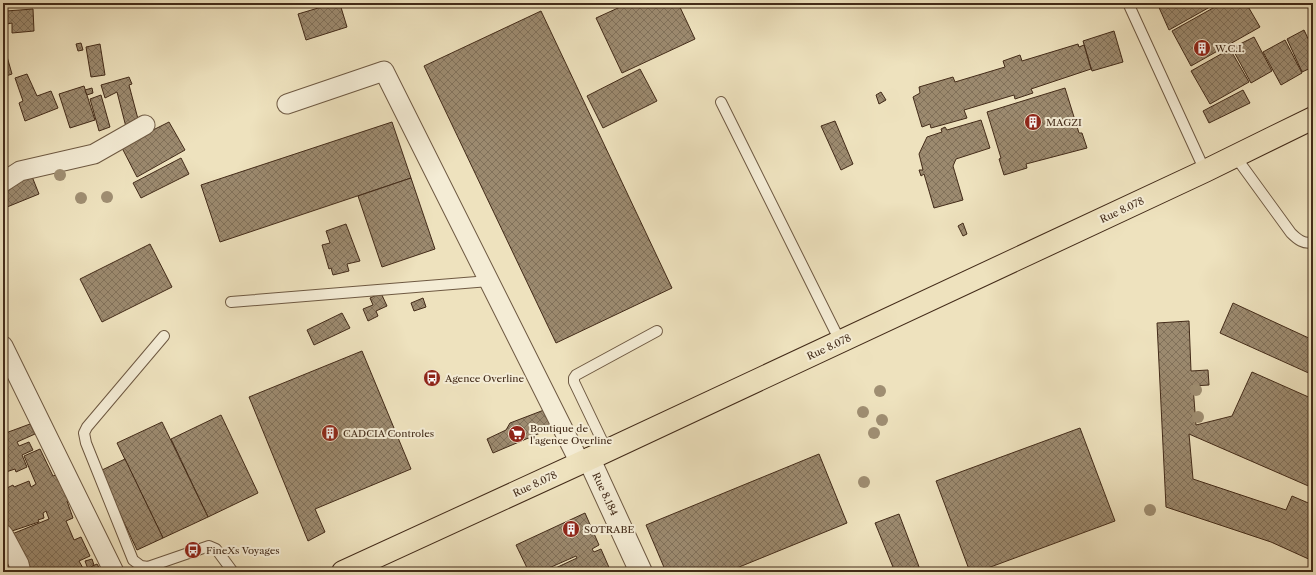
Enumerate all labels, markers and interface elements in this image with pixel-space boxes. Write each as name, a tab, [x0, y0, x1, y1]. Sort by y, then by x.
building icon: W.C.I.	[1192, 38, 1212, 58]
place label: W.C.I.	[1214, 42, 1245, 55]
building icon: MAGZI	[1023, 112, 1043, 132]
place label: MAGZI	[1046, 116, 1082, 129]
street label: Rue 8.078	[1098, 194, 1146, 226]
street label: Rue 8.078	[805, 331, 853, 363]
bus stop icon: Agence Overline	[422, 368, 442, 388]
place label: Agence Overline	[444, 372, 525, 385]
place label: Boutique de l'agence Overline	[530, 422, 612, 447]
building icon: CADCIA Controles	[320, 423, 340, 443]
supermarket icon: Boutique de l'agence Overline	[507, 424, 527, 444]
place label: CADCIA Controles	[343, 427, 434, 440]
street label: Rue 8.078	[511, 468, 559, 500]
street label: Rue 8.184	[589, 470, 621, 518]
building icon: SOTRABE	[561, 519, 581, 539]
place label: SOTRABE	[584, 523, 634, 536]
bus stop icon: FineXs Voyages	[183, 540, 203, 560]
place label: FineXs Voyages	[206, 544, 280, 557]

